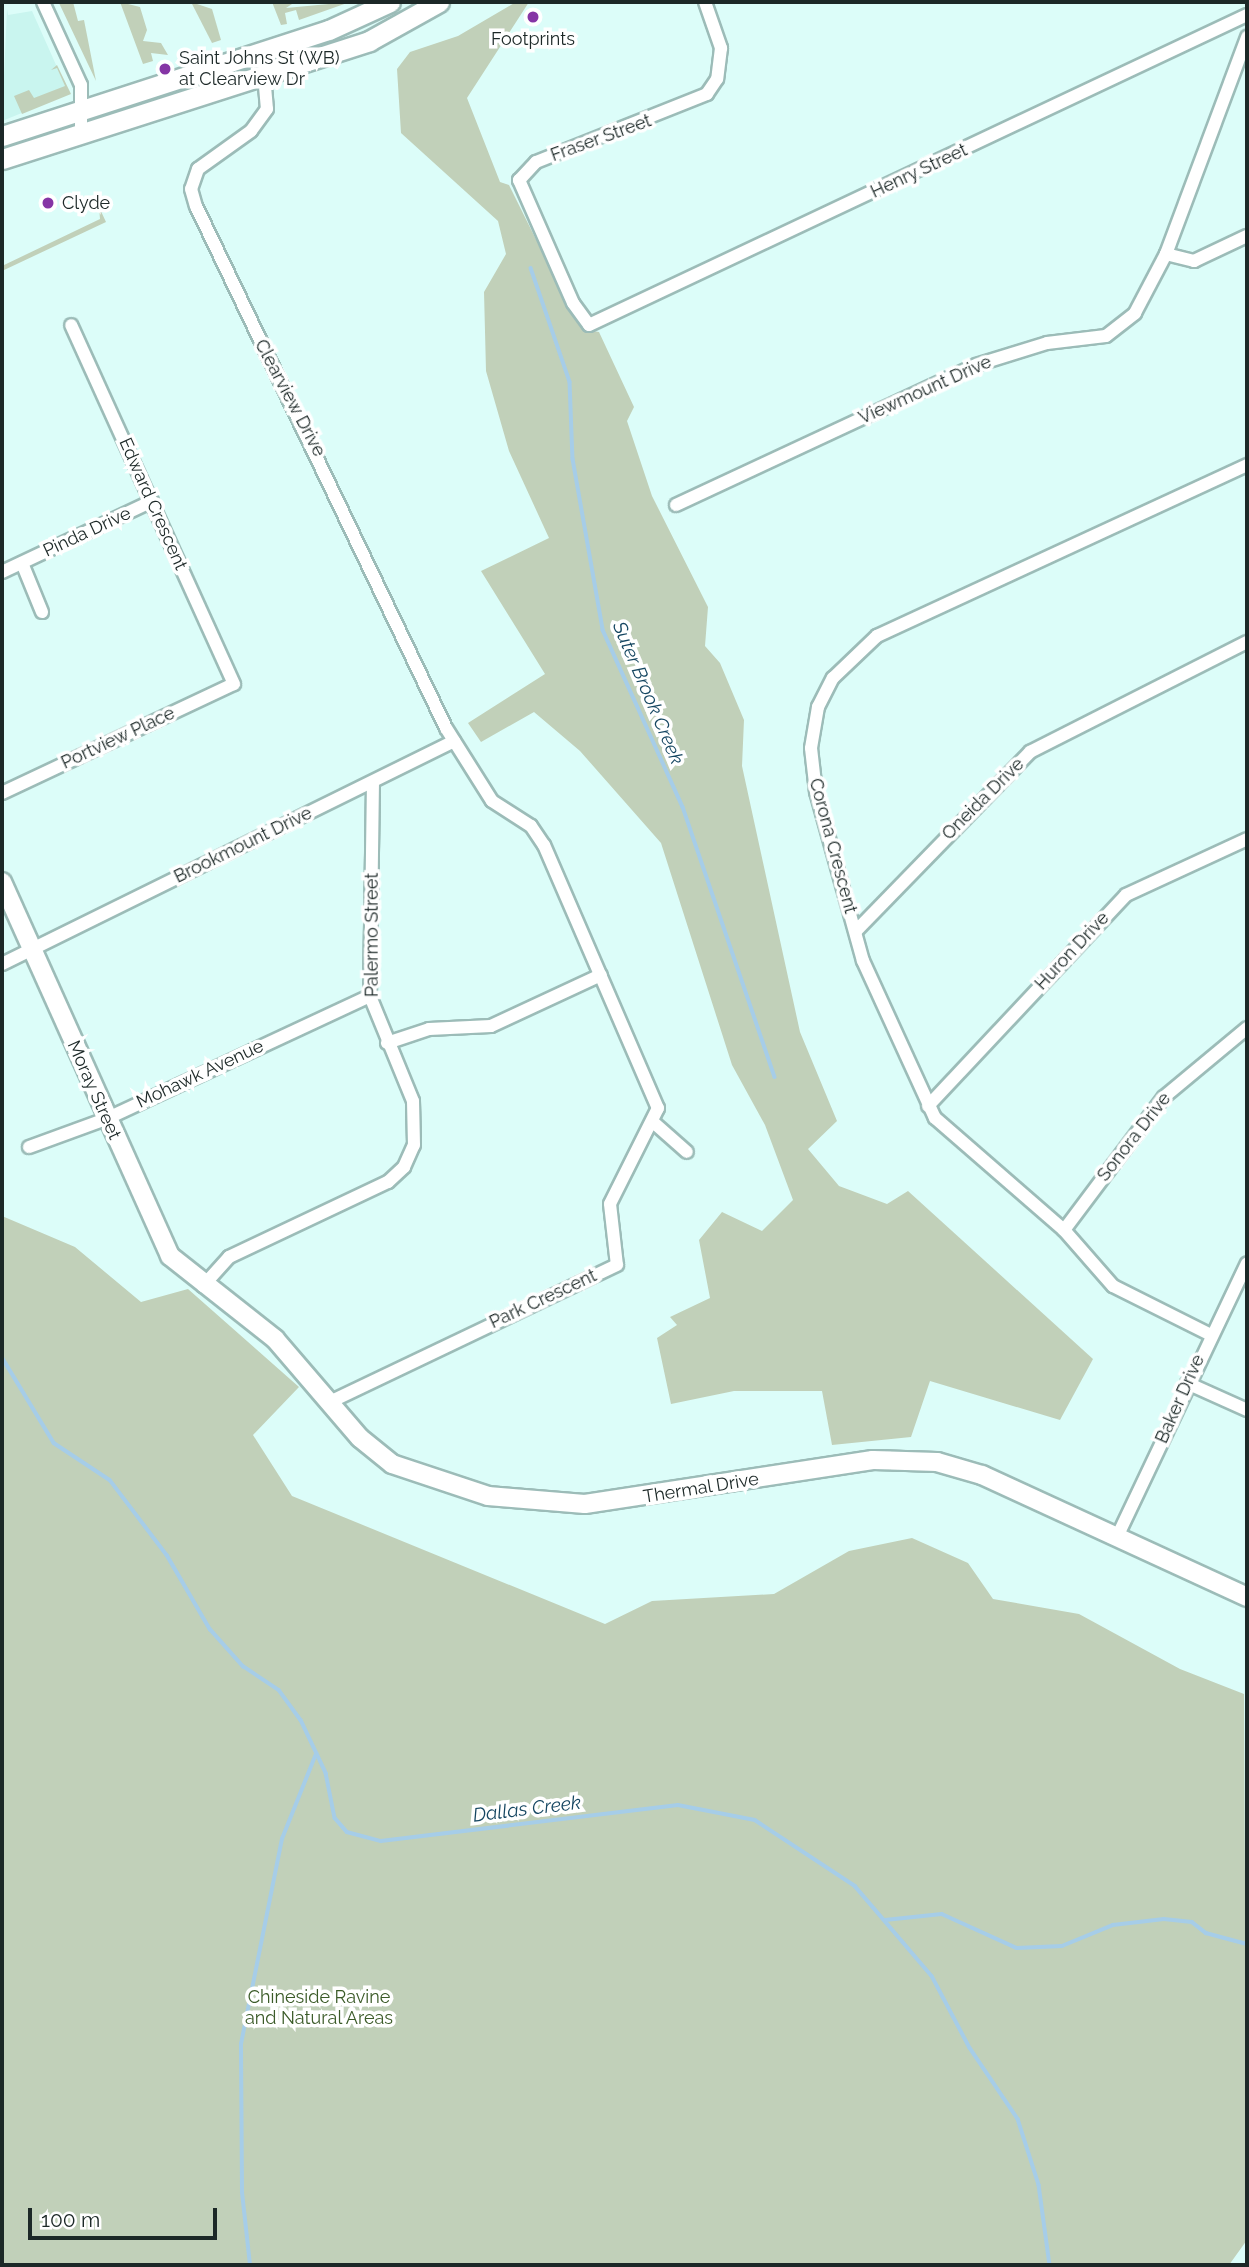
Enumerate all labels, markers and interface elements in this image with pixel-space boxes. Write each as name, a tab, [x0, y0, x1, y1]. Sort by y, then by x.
marker: Footprints	[525, 9, 541, 25]
place label: Footprints	[491, 28, 575, 50]
place label: Saint Johns St (WB) at Clearview Dr	[179, 48, 340, 90]
marker: Saint Johns St (WB) at Clearview Dr	[157, 61, 173, 77]
street label: Fraser Street	[547, 110, 655, 166]
street label: Henry Street	[867, 139, 971, 203]
place label: Clyde	[62, 192, 110, 214]
marker: Clyde	[40, 195, 56, 211]
street label: Clearview Drive	[250, 336, 330, 460]
street label: Viewmount Drive	[855, 351, 995, 429]
street label: Edward Crescent	[114, 435, 192, 573]
street label: Pinda Drive	[40, 502, 134, 562]
water label: Suter Brook Creek	[608, 618, 688, 768]
street label: Portview Place	[58, 702, 178, 774]
street label: Oneida Drive	[938, 754, 1028, 844]
street label: Corona Crescent	[805, 776, 861, 916]
street label: Brookmount Drive	[170, 802, 316, 888]
street label: Palermo Street	[361, 873, 383, 997]
street label: Huron Drive	[1030, 908, 1114, 994]
street label: Mohawk Avenue	[133, 1035, 267, 1113]
street label: Moray Street	[62, 1037, 126, 1143]
street label: Sonora Drive	[1093, 1088, 1175, 1186]
street label: Park Crescent	[486, 1265, 600, 1333]
street label: Baker Drive	[1151, 1351, 1209, 1447]
street label: Thermal Drive	[641, 1468, 761, 1508]
water label: Dallas Creek	[472, 1791, 582, 1827]
park label: Chineside Ravine and Natural Areas	[244, 1987, 394, 2030]
scale bar	[32, 2194, 220, 2238]
text: 100 m	[41, 2207, 100, 2232]

